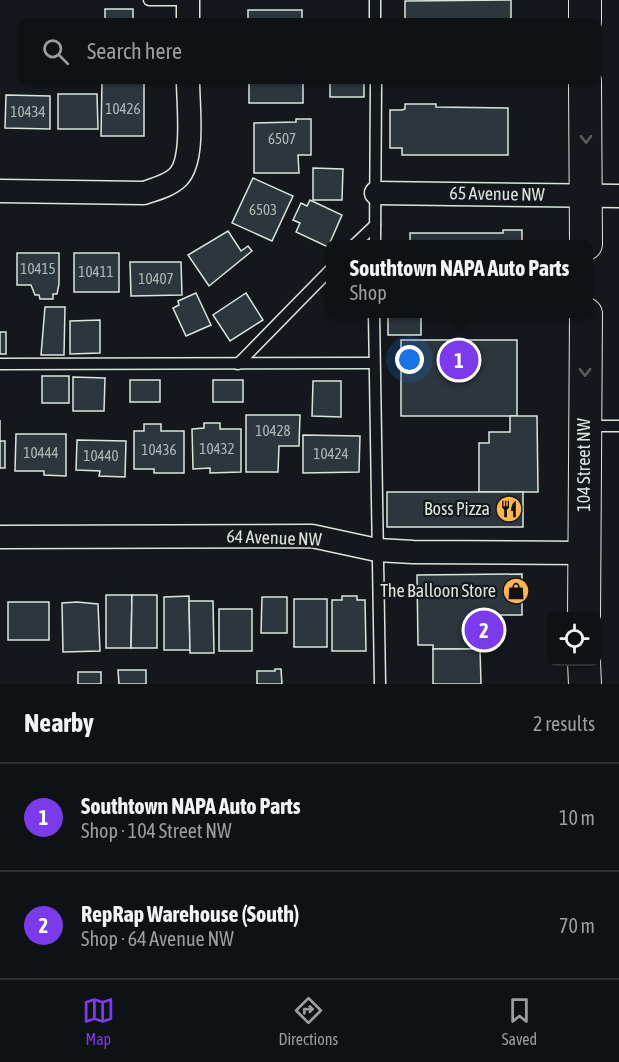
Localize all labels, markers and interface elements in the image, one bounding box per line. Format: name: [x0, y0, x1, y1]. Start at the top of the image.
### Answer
search box: [18, 18, 601, 84]
icon: search: [39, 35, 72, 68]
text: Search here: [87, 38, 182, 64]
house number: 10426: [105, 100, 141, 117]
house number: 10434: [10, 103, 46, 120]
house number: 6507: [268, 130, 296, 147]
one-way arrow: [580, 135, 592, 144]
street label: 65 Avenue NW: [449, 182, 545, 205]
house number: 6503: [249, 201, 277, 218]
popup: [326, 240, 593, 318]
text: Southtown NAPA Auto Parts: [350, 255, 569, 281]
house number: 10415: [20, 260, 56, 277]
house number: 10411: [78, 263, 114, 280]
house number: 10407: [138, 270, 174, 287]
text: Shop: [350, 281, 387, 304]
pin: 1: [440, 338, 478, 382]
your location: [395, 345, 424, 374]
one-way arrow: [579, 367, 591, 376]
street label: 104 Street NW: [573, 418, 594, 512]
house number: 10428: [255, 422, 291, 439]
house number: 10432: [199, 440, 235, 457]
house number: 10436: [141, 441, 177, 458]
house number: 10444: [23, 444, 59, 461]
house number: 10424: [313, 445, 349, 462]
house number: 10440: [83, 447, 119, 464]
restaurant icon: Boss Pizza: [494, 494, 524, 524]
place label: Boss Pizza: [424, 498, 490, 519]
street label: 64 Avenue NW: [226, 525, 322, 550]
shop icon: The Balloon Store: [501, 576, 531, 606]
place label: The Balloon Store: [380, 580, 496, 601]
pin: 2: [464, 608, 504, 652]
map controls: [547, 612, 601, 666]
button: locate: [547, 612, 601, 666]
text: Nearby: [24, 708, 94, 738]
text: 2 results: [533, 712, 595, 735]
text: Southtown NAPA Auto Parts: [81, 793, 301, 819]
text: 1: [39, 806, 48, 829]
text: 10 m: [559, 806, 595, 829]
text: Shop · 104 Street NW: [81, 819, 232, 842]
text: RepRap Warehouse (South): [81, 901, 299, 927]
text: 2: [39, 914, 48, 937]
text: 70 m: [559, 914, 595, 937]
text: Shop · 64 Avenue NW: [81, 927, 234, 950]
tab: Map: [82, 994, 115, 1048]
tab: Directions: [278, 994, 338, 1048]
tab: Saved: [502, 994, 537, 1048]

